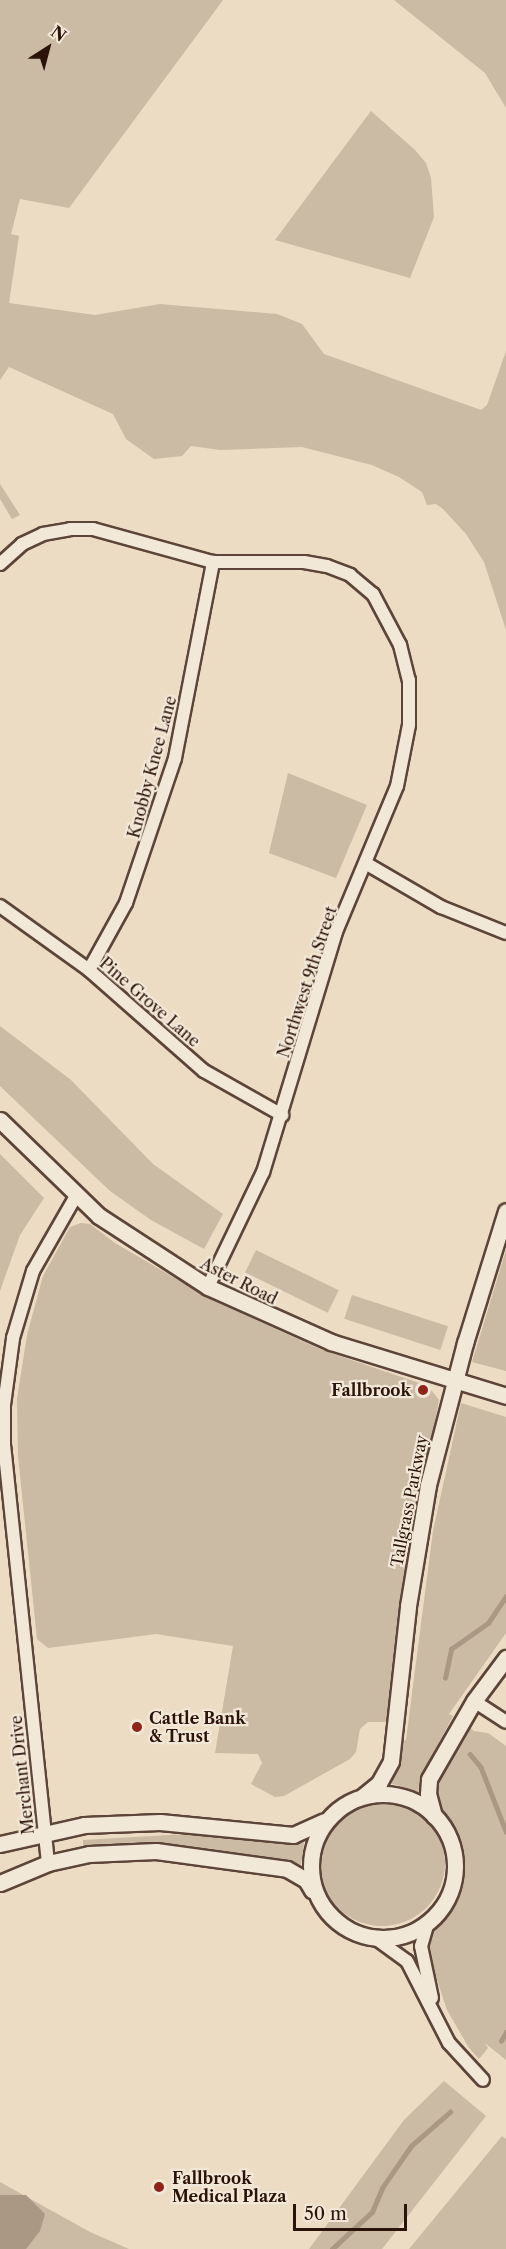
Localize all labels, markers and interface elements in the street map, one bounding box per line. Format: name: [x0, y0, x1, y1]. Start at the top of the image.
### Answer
north arrow: [18, 18, 78, 78]
text: N: [47, 21, 70, 46]
street label: Knobby Knee Lane: [124, 694, 180, 840]
street label: Northwest 9th Street: [273, 904, 341, 1060]
street label: Pine Grove Lane: [96, 953, 204, 1051]
street label: Aster Road: [197, 1253, 281, 1309]
place label: Fallbrook: [331, 1380, 411, 1400]
marker: Fallbrook: [416, 1383, 430, 1397]
street label: Tallgrass Parkway: [387, 1433, 431, 1569]
place label: Cattle Bank & Trust: [149, 1708, 246, 1746]
street label: Merchant Drive: [6, 1715, 38, 1835]
marker: Cattle Bank & Trust: [130, 1720, 144, 1734]
place label: Fallbrook Medical Plaza: [172, 2168, 286, 2206]
marker: Fallbrook Medical Plaza: [150, 2178, 168, 2196]
scale bar: [296, 2192, 410, 2230]
text: 50 m: [304, 2203, 347, 2225]

